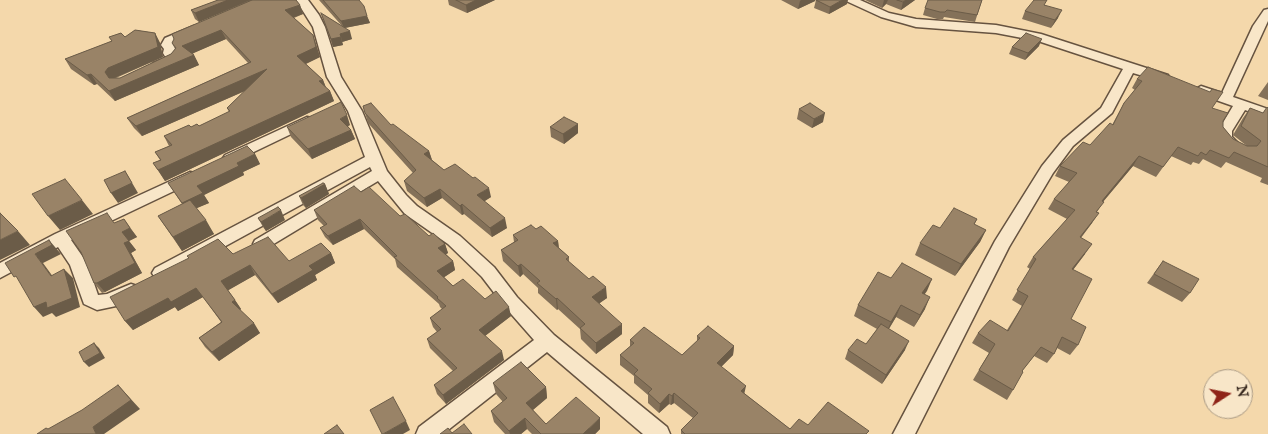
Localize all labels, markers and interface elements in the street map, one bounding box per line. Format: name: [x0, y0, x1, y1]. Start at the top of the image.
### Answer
north arrow: [1203, 369, 1253, 419]
text: N: [1232, 384, 1252, 399]

